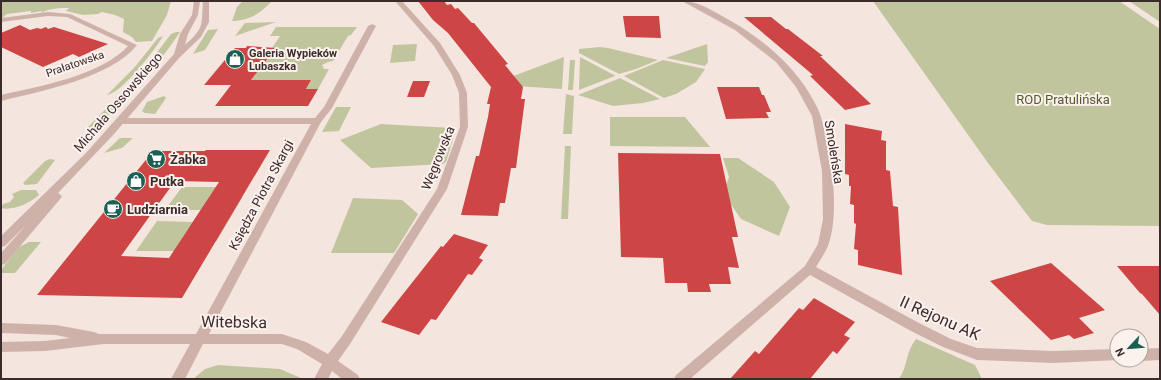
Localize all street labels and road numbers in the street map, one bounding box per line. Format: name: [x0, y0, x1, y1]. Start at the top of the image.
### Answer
street label: Prałatowska: [44, 48, 106, 80]
street label: Michała Ossowskiego: [71, 49, 165, 155]
street label: Smoleńska: [822, 119, 846, 185]
street label: Węgrowska: [418, 124, 458, 192]
street label: Księdza Piotra Skargi: [226, 137, 296, 253]
street label: II Rejonu AK: [897, 292, 984, 345]
street label: Witebska: [201, 312, 267, 332]

